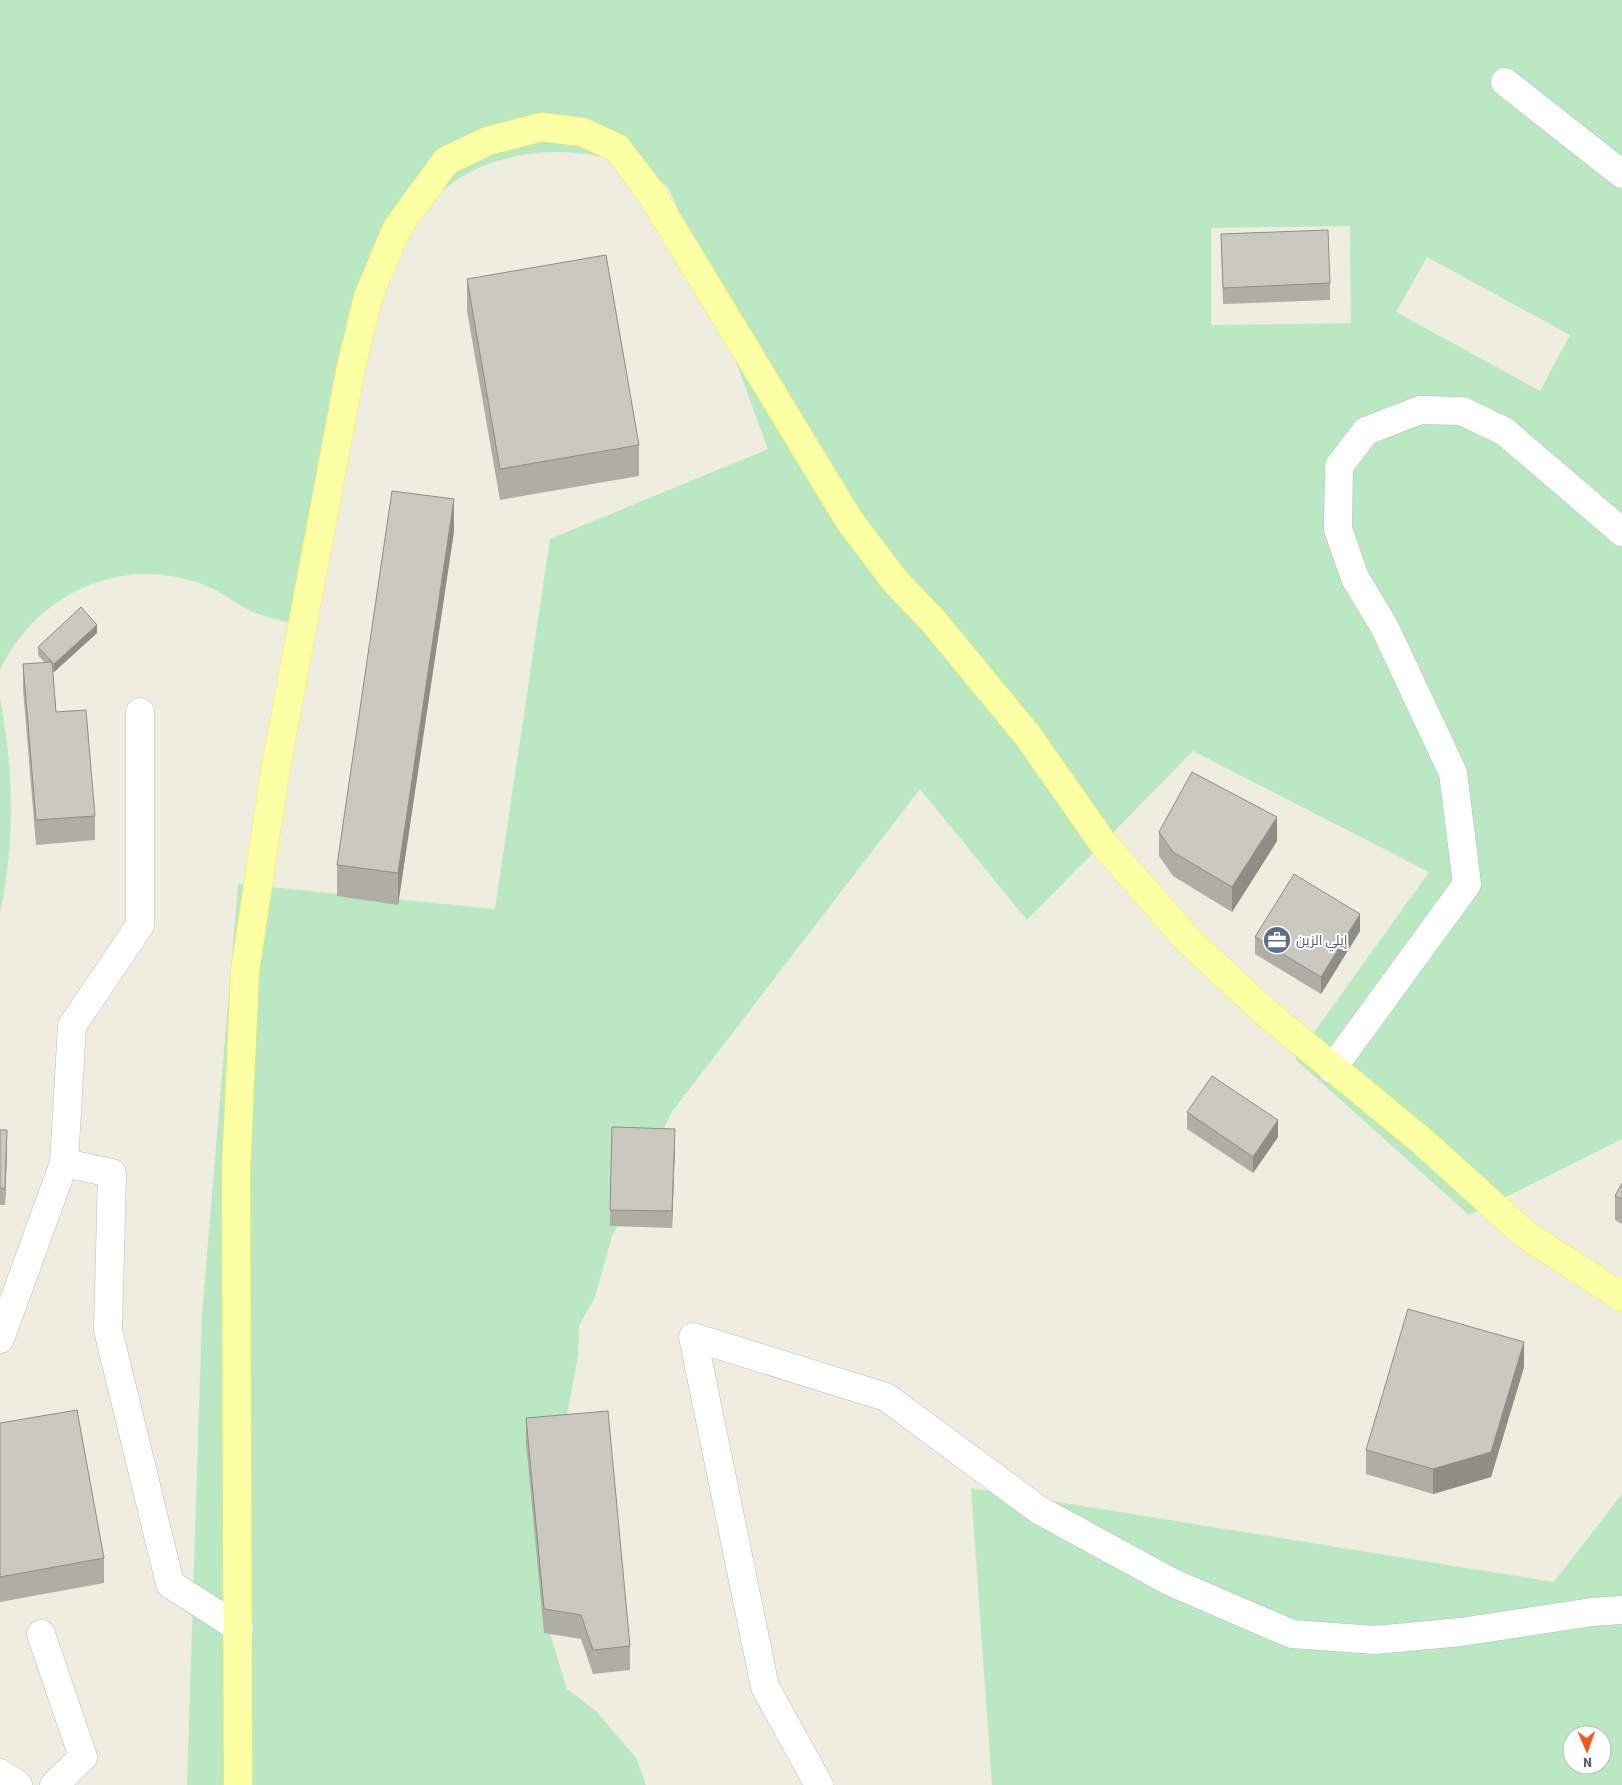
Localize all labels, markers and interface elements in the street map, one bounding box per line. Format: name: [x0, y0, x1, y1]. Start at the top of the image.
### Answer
office icon: إيلي الزين: [1262, 925, 1292, 955]
place label: إيلي الزين: [1296, 931, 1348, 952]
north arrow: [1562, 1725, 1612, 1775]
text: N: [1582, 1752, 1592, 1772]

